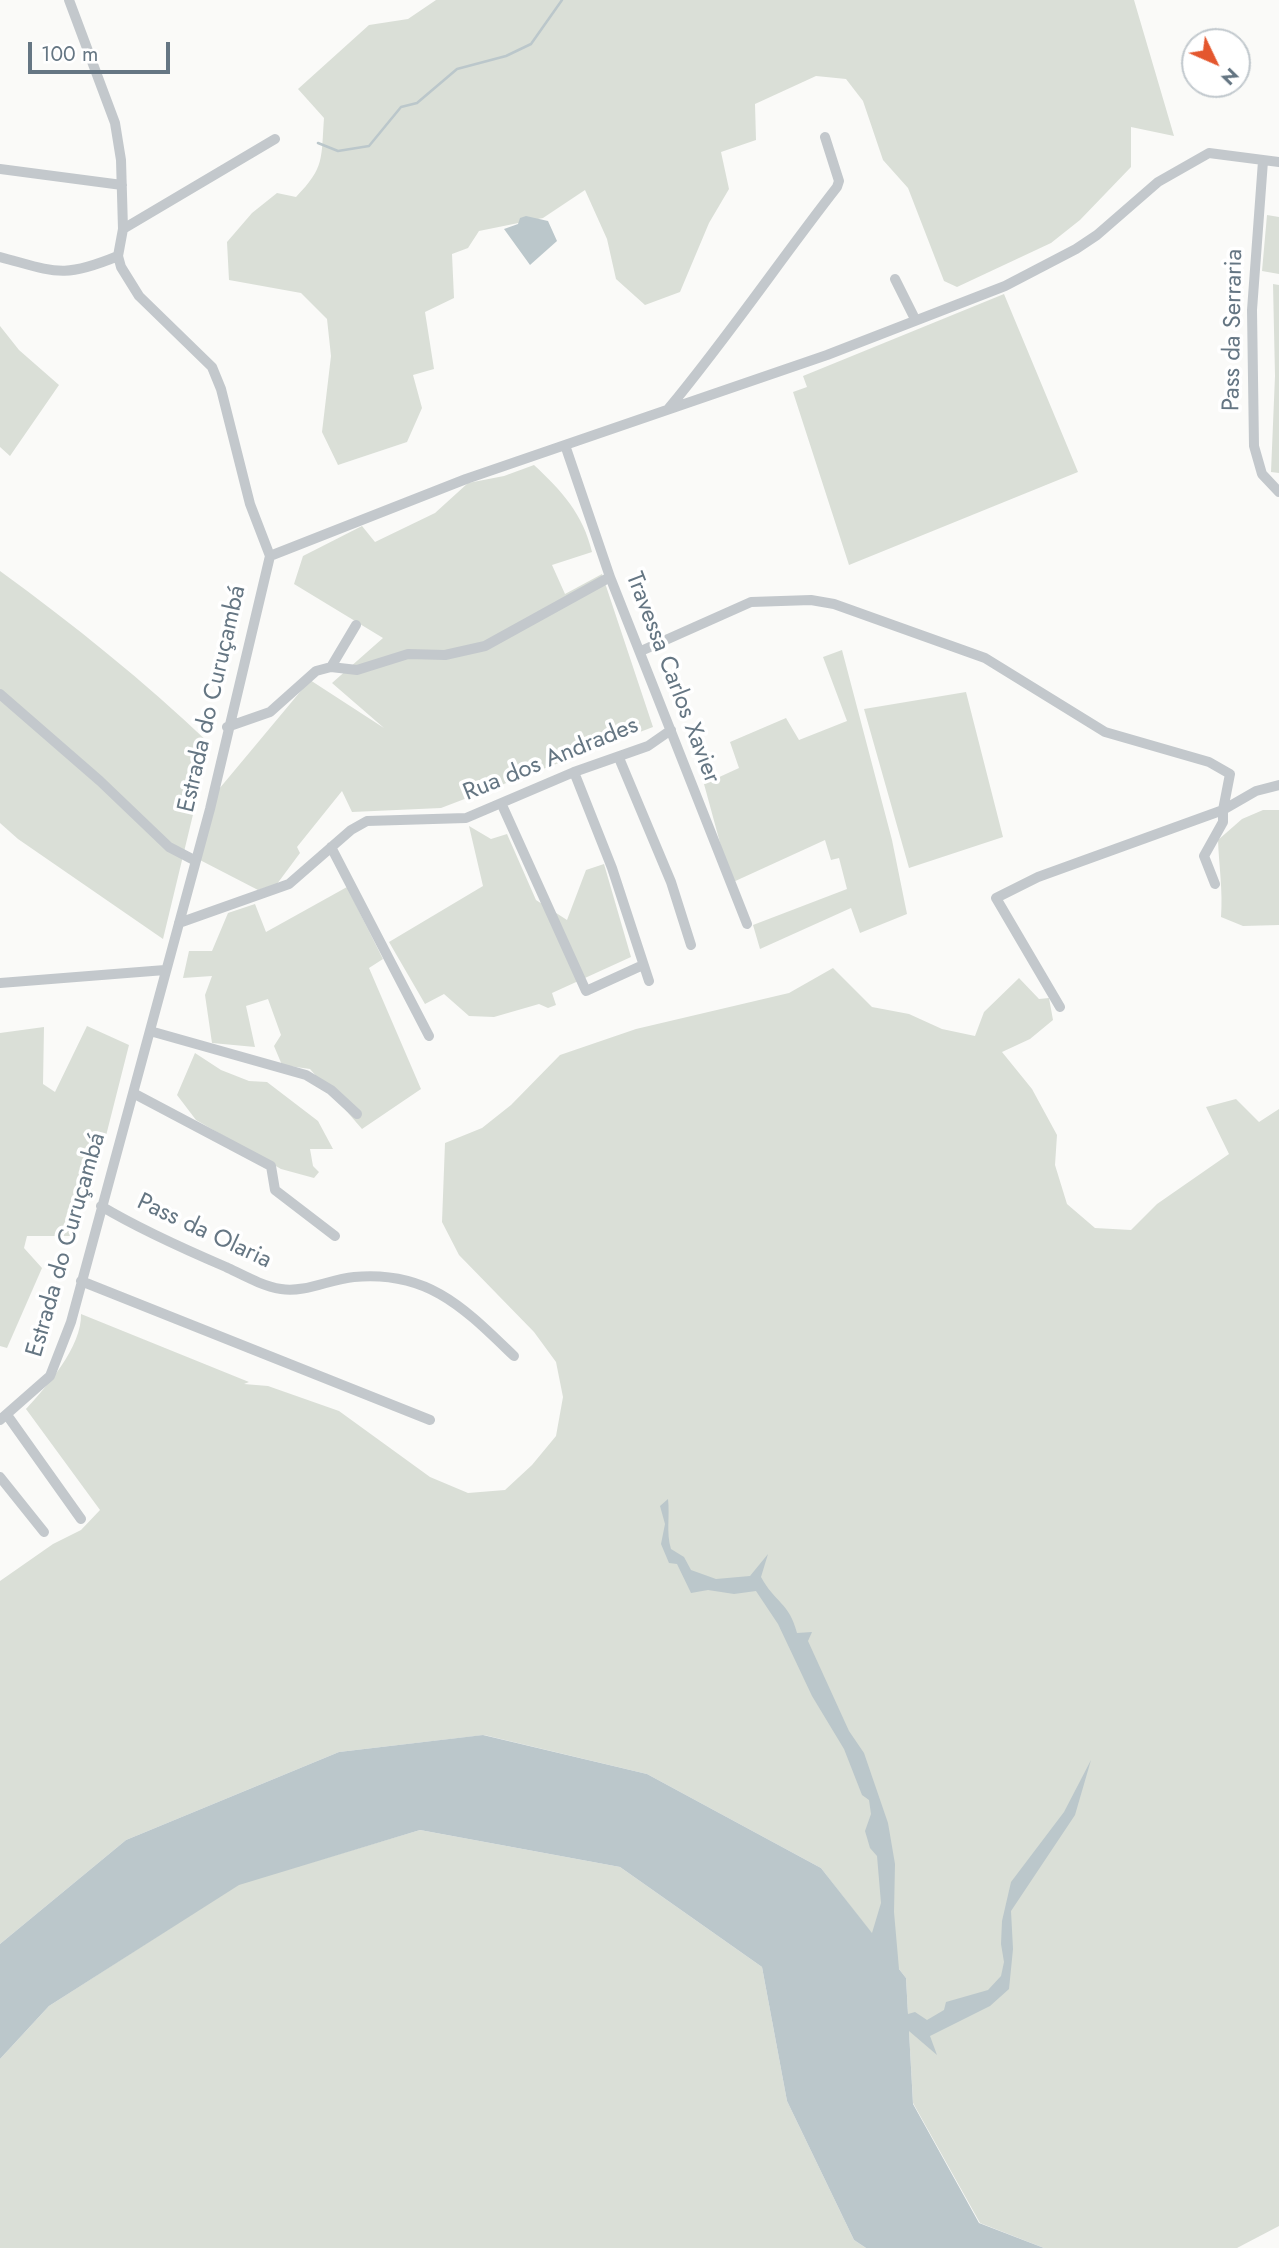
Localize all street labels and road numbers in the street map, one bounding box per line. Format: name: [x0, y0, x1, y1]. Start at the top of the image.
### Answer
street label: Pass da Serraria: [1218, 249, 1250, 411]
street label: Travessa Carlos Xavier: [619, 569, 725, 787]
street label: Estrada do Curuçambá: [173, 583, 253, 815]
street label: Rua dos Andrades: [459, 712, 643, 808]
street label: Estrada do Curuçambá: [21, 1130, 113, 1360]
street label: Pass da Olaria: [132, 1188, 276, 1276]

